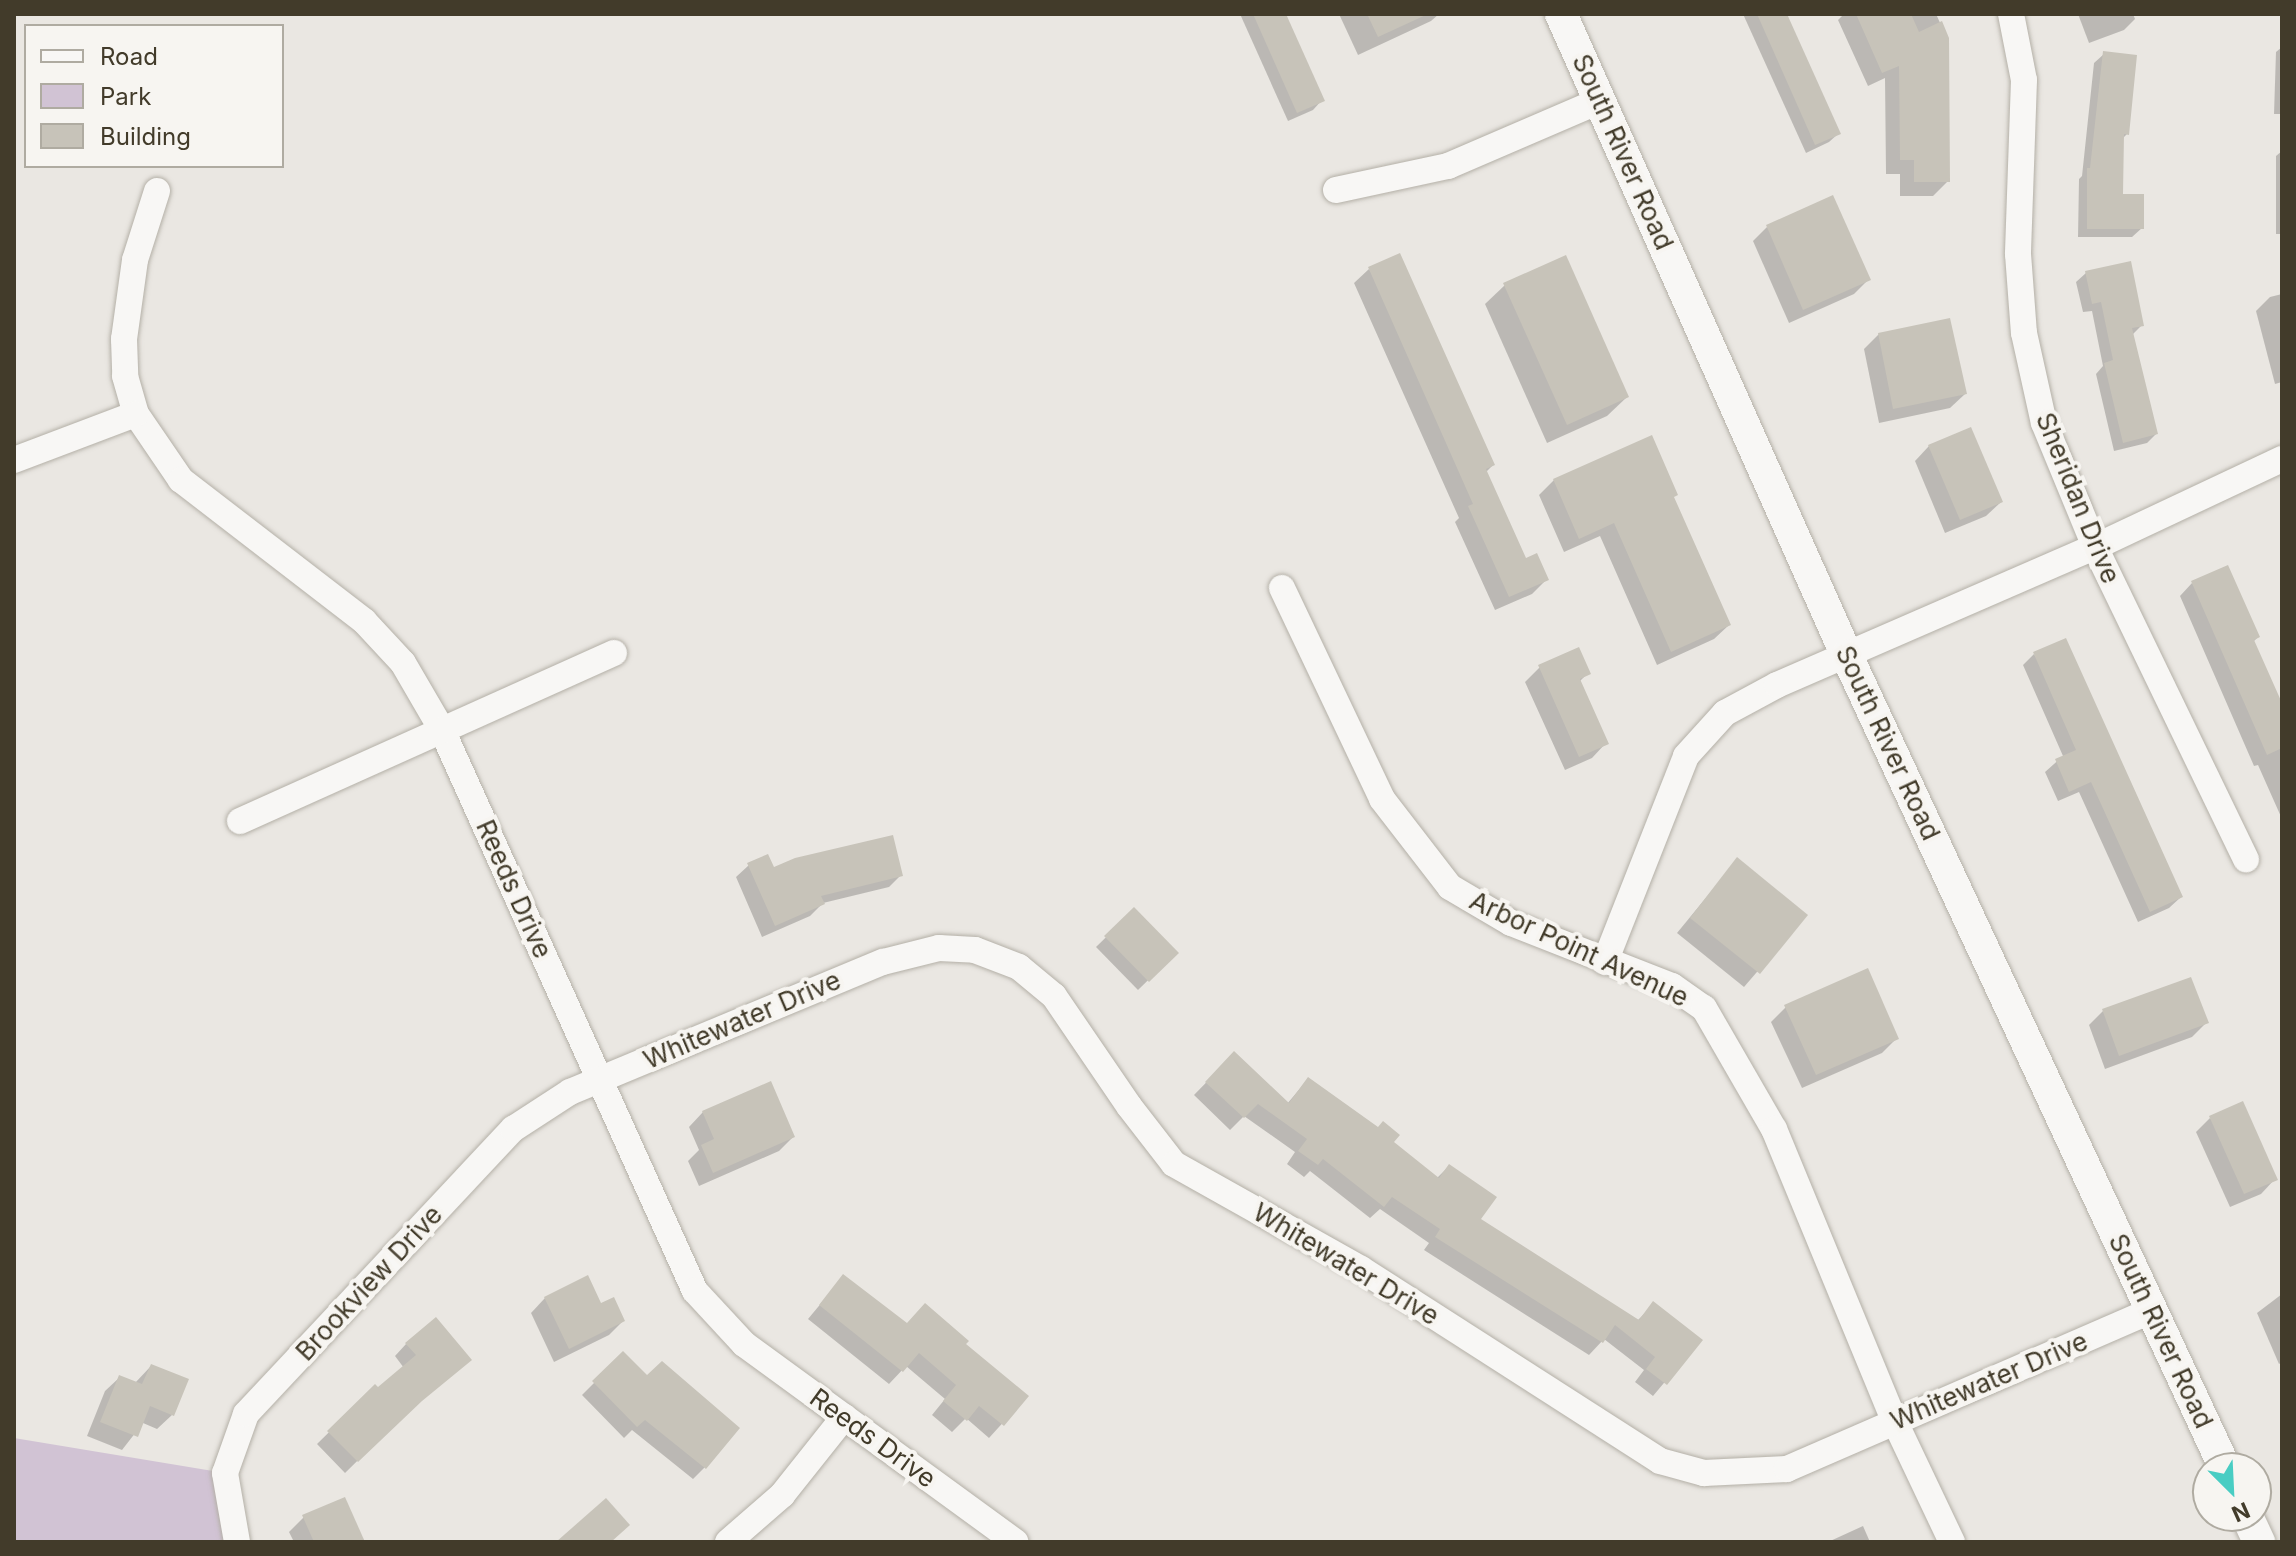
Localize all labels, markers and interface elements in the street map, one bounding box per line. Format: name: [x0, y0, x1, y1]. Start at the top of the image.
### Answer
legend: [24, 24, 284, 168]
text: Road: [100, 42, 158, 71]
street label: South River Road: [1566, 49, 1680, 255]
text: Park: [100, 82, 151, 111]
text: Building: [100, 122, 191, 151]
street label: Sheridan Drive: [2030, 408, 2126, 588]
street label: South River Road: [1829, 641, 1947, 845]
street label: Reeds Drive: [470, 815, 558, 963]
street label: Arbor Point Avenue: [1465, 885, 1693, 1013]
street label: Whitewater Drive: [639, 964, 845, 1076]
street label: Whitewater Drive: [1247, 1196, 1445, 1332]
street label: Brookview Drive: [289, 1199, 449, 1367]
street label: South River Road: [2102, 1229, 2220, 1433]
street label: Whitewater Drive: [1886, 1325, 2092, 1437]
street label: Reeds Drive: [804, 1382, 942, 1494]
north arrow: [2192, 1452, 2272, 1532]
text: N: [2228, 1497, 2254, 1527]

